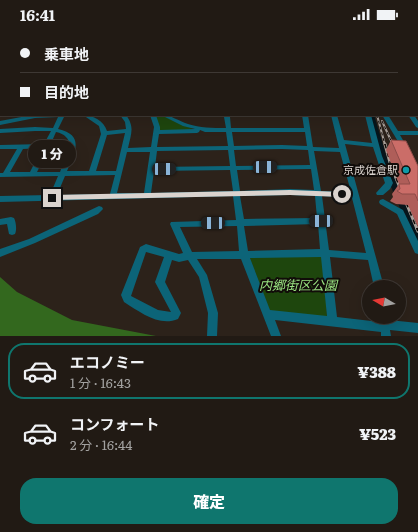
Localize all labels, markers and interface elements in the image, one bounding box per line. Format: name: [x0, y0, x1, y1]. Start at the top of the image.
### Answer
text: 16:41: [20, 3, 55, 26]
text: 乗車地: [44, 42, 89, 65]
text: 目的地: [44, 80, 89, 103]
callout: 1 分: [28, 140, 76, 168]
text: 1 分: [41, 144, 63, 163]
car: [253, 161, 277, 173]
place label: 京成佐倉駅: [343, 161, 398, 177]
car: [152, 163, 176, 175]
marker: 京成佐倉駅: [401, 165, 411, 175]
route start: [333, 185, 351, 203]
route end: [43, 189, 61, 207]
car: [309, 215, 333, 227]
car: [201, 217, 225, 229]
park label: 内郷街区公園: [259, 275, 339, 294]
north arrow: [362, 280, 406, 324]
map controls: [362, 280, 406, 324]
text: エコノミー: [70, 350, 145, 373]
icon: car: [22, 353, 58, 389]
text: ¥388: [358, 360, 396, 383]
text: 1 分 · 16:43: [70, 373, 131, 392]
text: コンフォート: [70, 412, 160, 435]
icon: car: [22, 415, 58, 451]
text: ¥523: [359, 422, 396, 445]
text: 2 分 · 16:44: [70, 435, 132, 454]
button: 確定: [20, 478, 398, 524]

